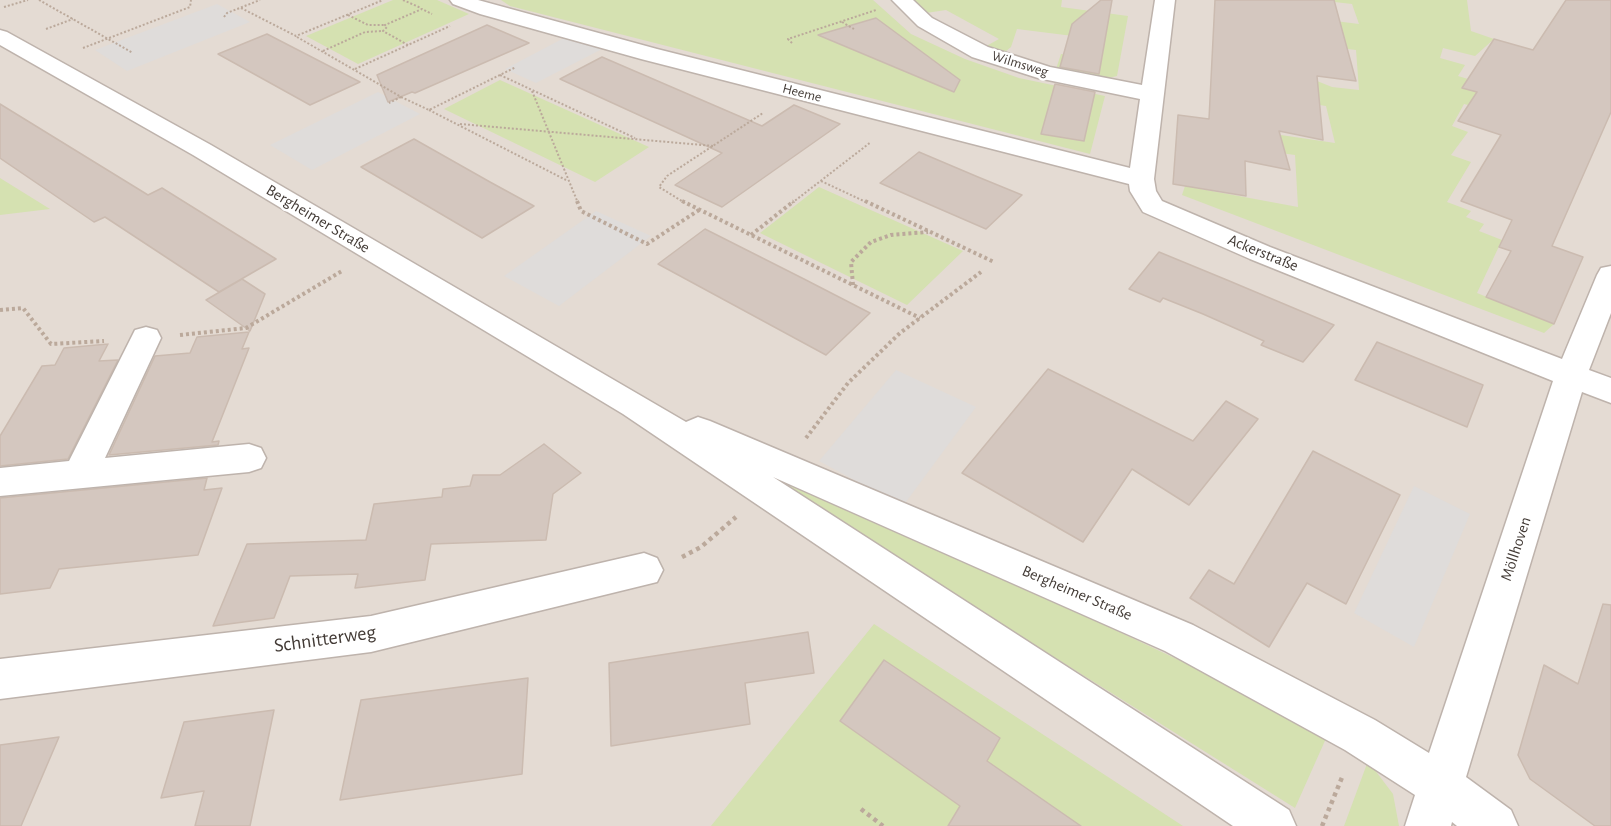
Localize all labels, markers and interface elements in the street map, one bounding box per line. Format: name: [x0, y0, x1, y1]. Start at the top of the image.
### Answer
street label: Wilmsweg: [990, 47, 1050, 81]
street label: Heeme: [781, 80, 823, 106]
street label: Bergheimer Straße: [263, 180, 373, 258]
street label: Ackerstraße: [1225, 230, 1301, 276]
street label: Möllhoven: [1497, 515, 1535, 583]
street label: Bergheimer Straße: [1019, 561, 1135, 625]
street label: Schnitterweg: [273, 620, 377, 658]

